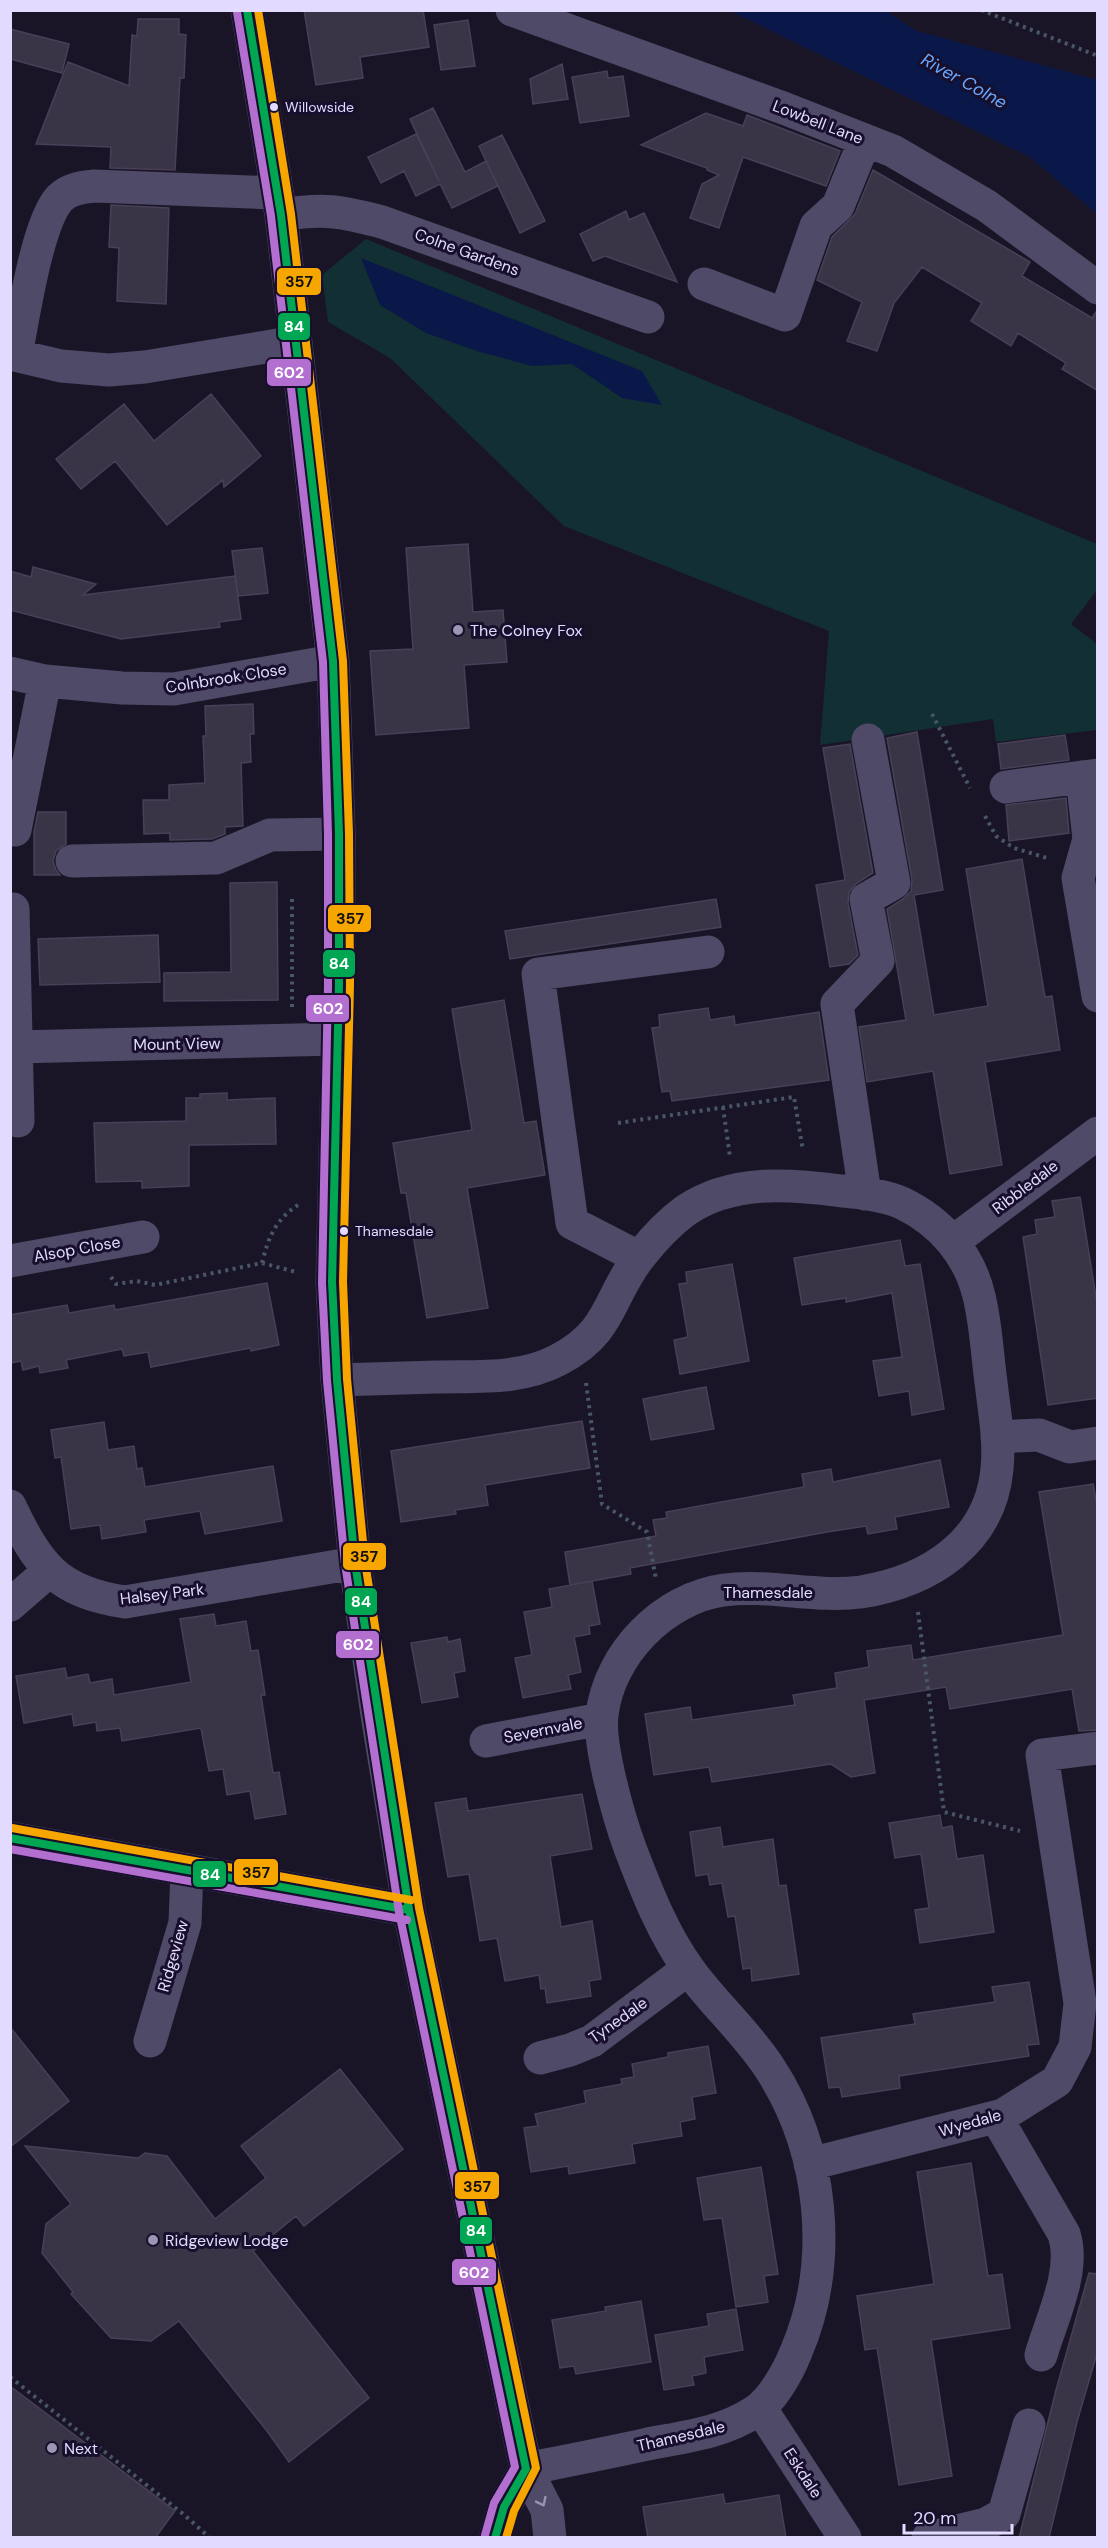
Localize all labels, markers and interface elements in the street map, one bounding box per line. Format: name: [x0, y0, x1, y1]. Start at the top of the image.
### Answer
water label: River Colne: [917, 48, 1011, 114]
street label: Lowbell Lane: [770, 95, 866, 149]
place label: Willowside: [285, 98, 354, 116]
marker: Willowside: [268, 101, 280, 113]
street label: Colne Gardens: [412, 223, 522, 281]
line badge: 357: [276, 267, 322, 296]
text: 357: [285, 271, 313, 292]
line badge: 84: [277, 312, 311, 341]
text: 84: [284, 316, 304, 337]
line badge: 602: [266, 358, 312, 387]
text: 602: [274, 362, 304, 383]
place label: The Colney Fox: [470, 620, 583, 641]
marker: The Colney Fox: [451, 623, 465, 637]
street label: Colnbrook Close: [164, 658, 288, 698]
line badge: 357: [327, 904, 372, 933]
text: 357: [336, 908, 364, 929]
line badge: 84: [322, 949, 356, 978]
text: 84: [329, 953, 349, 974]
line badge: 602: [305, 994, 350, 1023]
text: 602: [313, 998, 343, 1019]
street label: Mount View: [133, 1033, 221, 1055]
street label: Ribbledale: [988, 1155, 1062, 1219]
place label: Thamesdale: [355, 1222, 433, 1240]
marker: Thamesdale: [338, 1225, 350, 1237]
street label: Alsop Close: [32, 1231, 122, 1267]
line badge: 357: [342, 1542, 387, 1571]
text: 357: [350, 1546, 378, 1567]
street label: Halsey Park: [119, 1578, 205, 1610]
street label: Thamesdale: [723, 1582, 813, 1603]
line badge: 84: [344, 1587, 378, 1616]
text: 84: [351, 1591, 371, 1612]
line badge: 602: [335, 1630, 380, 1659]
text: 602: [343, 1634, 373, 1655]
street label: Severnvale: [502, 1712, 584, 1748]
line badge: 357: [233, 1858, 279, 1886]
line badge: 84: [192, 1860, 227, 1888]
text: 357: [242, 1862, 270, 1883]
text: 84: [200, 1864, 220, 1885]
street label: Ridgeview: [153, 1918, 193, 1994]
street label: Tynedale: [585, 1992, 651, 2048]
street label: Wyedale: [936, 2104, 1004, 2142]
line badge: 357: [454, 2171, 500, 2200]
text: 357: [463, 2176, 491, 2197]
line badge: 84: [459, 2216, 493, 2245]
text: 84: [466, 2220, 486, 2241]
place label: Ridgeview Lodge: [165, 2230, 289, 2251]
marker: Ridgeview Lodge: [146, 2233, 160, 2247]
line badge: 602: [451, 2258, 497, 2286]
text: 602: [459, 2262, 489, 2283]
street label: Thamesdale: [635, 2416, 727, 2456]
place label: Next: [64, 2438, 98, 2459]
marker: Next: [45, 2441, 59, 2455]
street label: Eskdale: [779, 2444, 827, 2502]
one-way arrow: [535, 2496, 547, 2507]
scale bar: [904, 2497, 1012, 2535]
text: 20 m: [913, 2506, 956, 2530]

